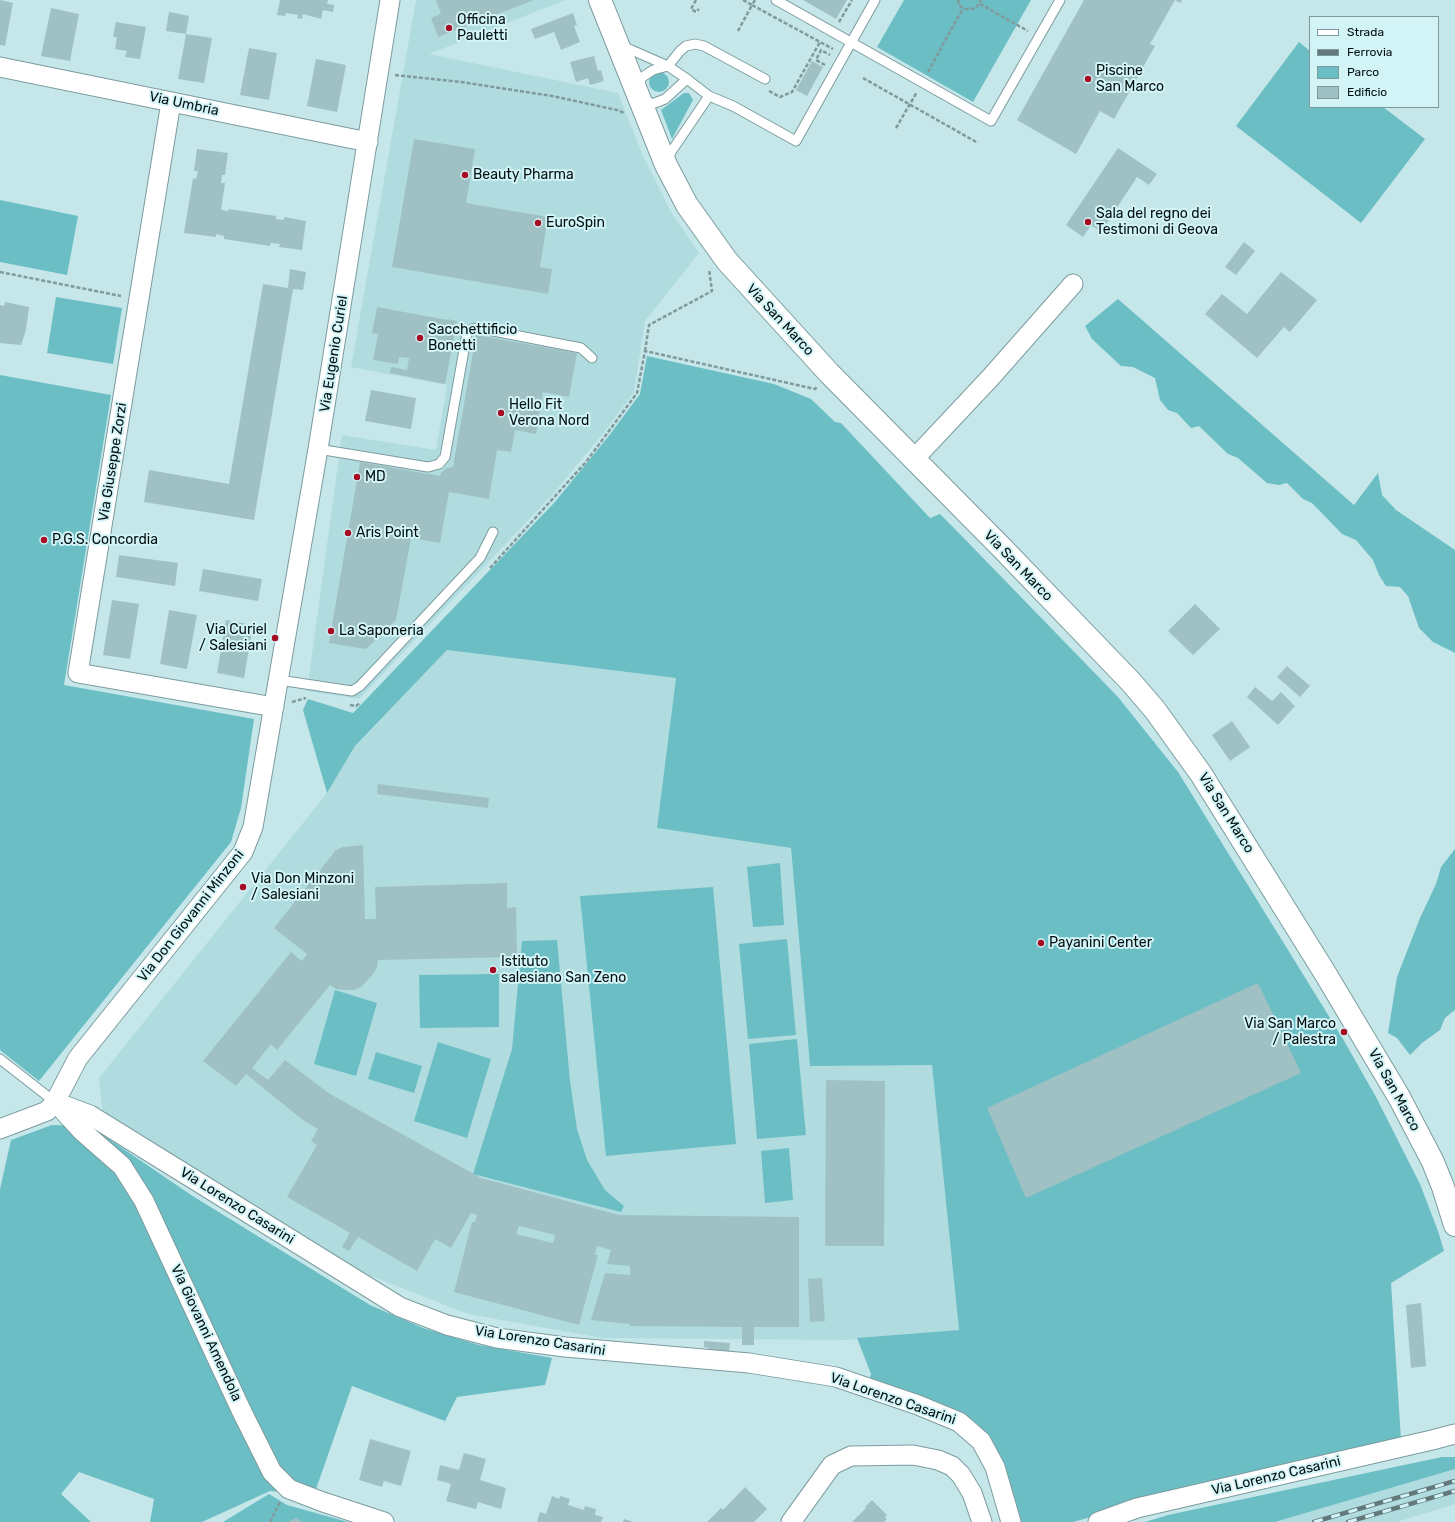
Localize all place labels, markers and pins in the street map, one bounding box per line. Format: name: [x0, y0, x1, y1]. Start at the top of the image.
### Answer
place label: Officina Pauletti: [457, 12, 508, 44]
marker: Officina Pauletti: [444, 23, 454, 33]
place label: Piscine San Marco: [1096, 63, 1164, 96]
marker: Piscine San Marco: [1083, 74, 1093, 84]
place label: Beauty Pharma: [473, 167, 574, 183]
marker: Beauty Pharma: [460, 170, 470, 180]
place label: Sala del regno dei Testimoni di Geova: [1096, 206, 1218, 238]
place label: EuroSpin: [546, 215, 605, 231]
marker: Sala del regno dei Testimoni di Geova: [1083, 217, 1093, 227]
marker: EuroSpin: [533, 218, 543, 228]
place label: Sacchettificio Bonetti: [428, 322, 517, 354]
marker: Sacchettificio Bonetti: [415, 333, 425, 343]
place label: Hello Fit Verona Nord: [509, 397, 589, 430]
marker: Hello Fit Verona Nord: [496, 408, 506, 418]
place label: MD: [365, 469, 386, 485]
marker: MD: [352, 472, 362, 482]
place label: Aris Point: [356, 525, 419, 541]
marker: Aris Point: [343, 528, 353, 538]
place label: P.G.S. Concordia: [52, 532, 158, 548]
marker: P.G.S. Concordia: [39, 535, 49, 545]
place label: Via Curiel / Salesiani: [199, 622, 267, 654]
place label: La Saponeria: [339, 623, 424, 639]
marker: La Saponeria: [326, 626, 336, 636]
marker: Via Curiel / Salesiani: [270, 633, 280, 643]
place label: Via Don Minzoni / Salesiani: [251, 871, 354, 904]
marker: Via Don Minzoni / Salesiani: [238, 882, 248, 892]
place label: Payanini Center: [1049, 935, 1152, 951]
marker: Payanini Center: [1036, 938, 1046, 948]
place label: Istituto salesiano San Zeno: [501, 954, 626, 986]
marker: Istituto salesiano San Zeno: [488, 965, 498, 975]
place label: Via San Marco / Palestra: [1244, 1016, 1336, 1048]
marker: Via San Marco / Palestra: [1339, 1027, 1349, 1037]

